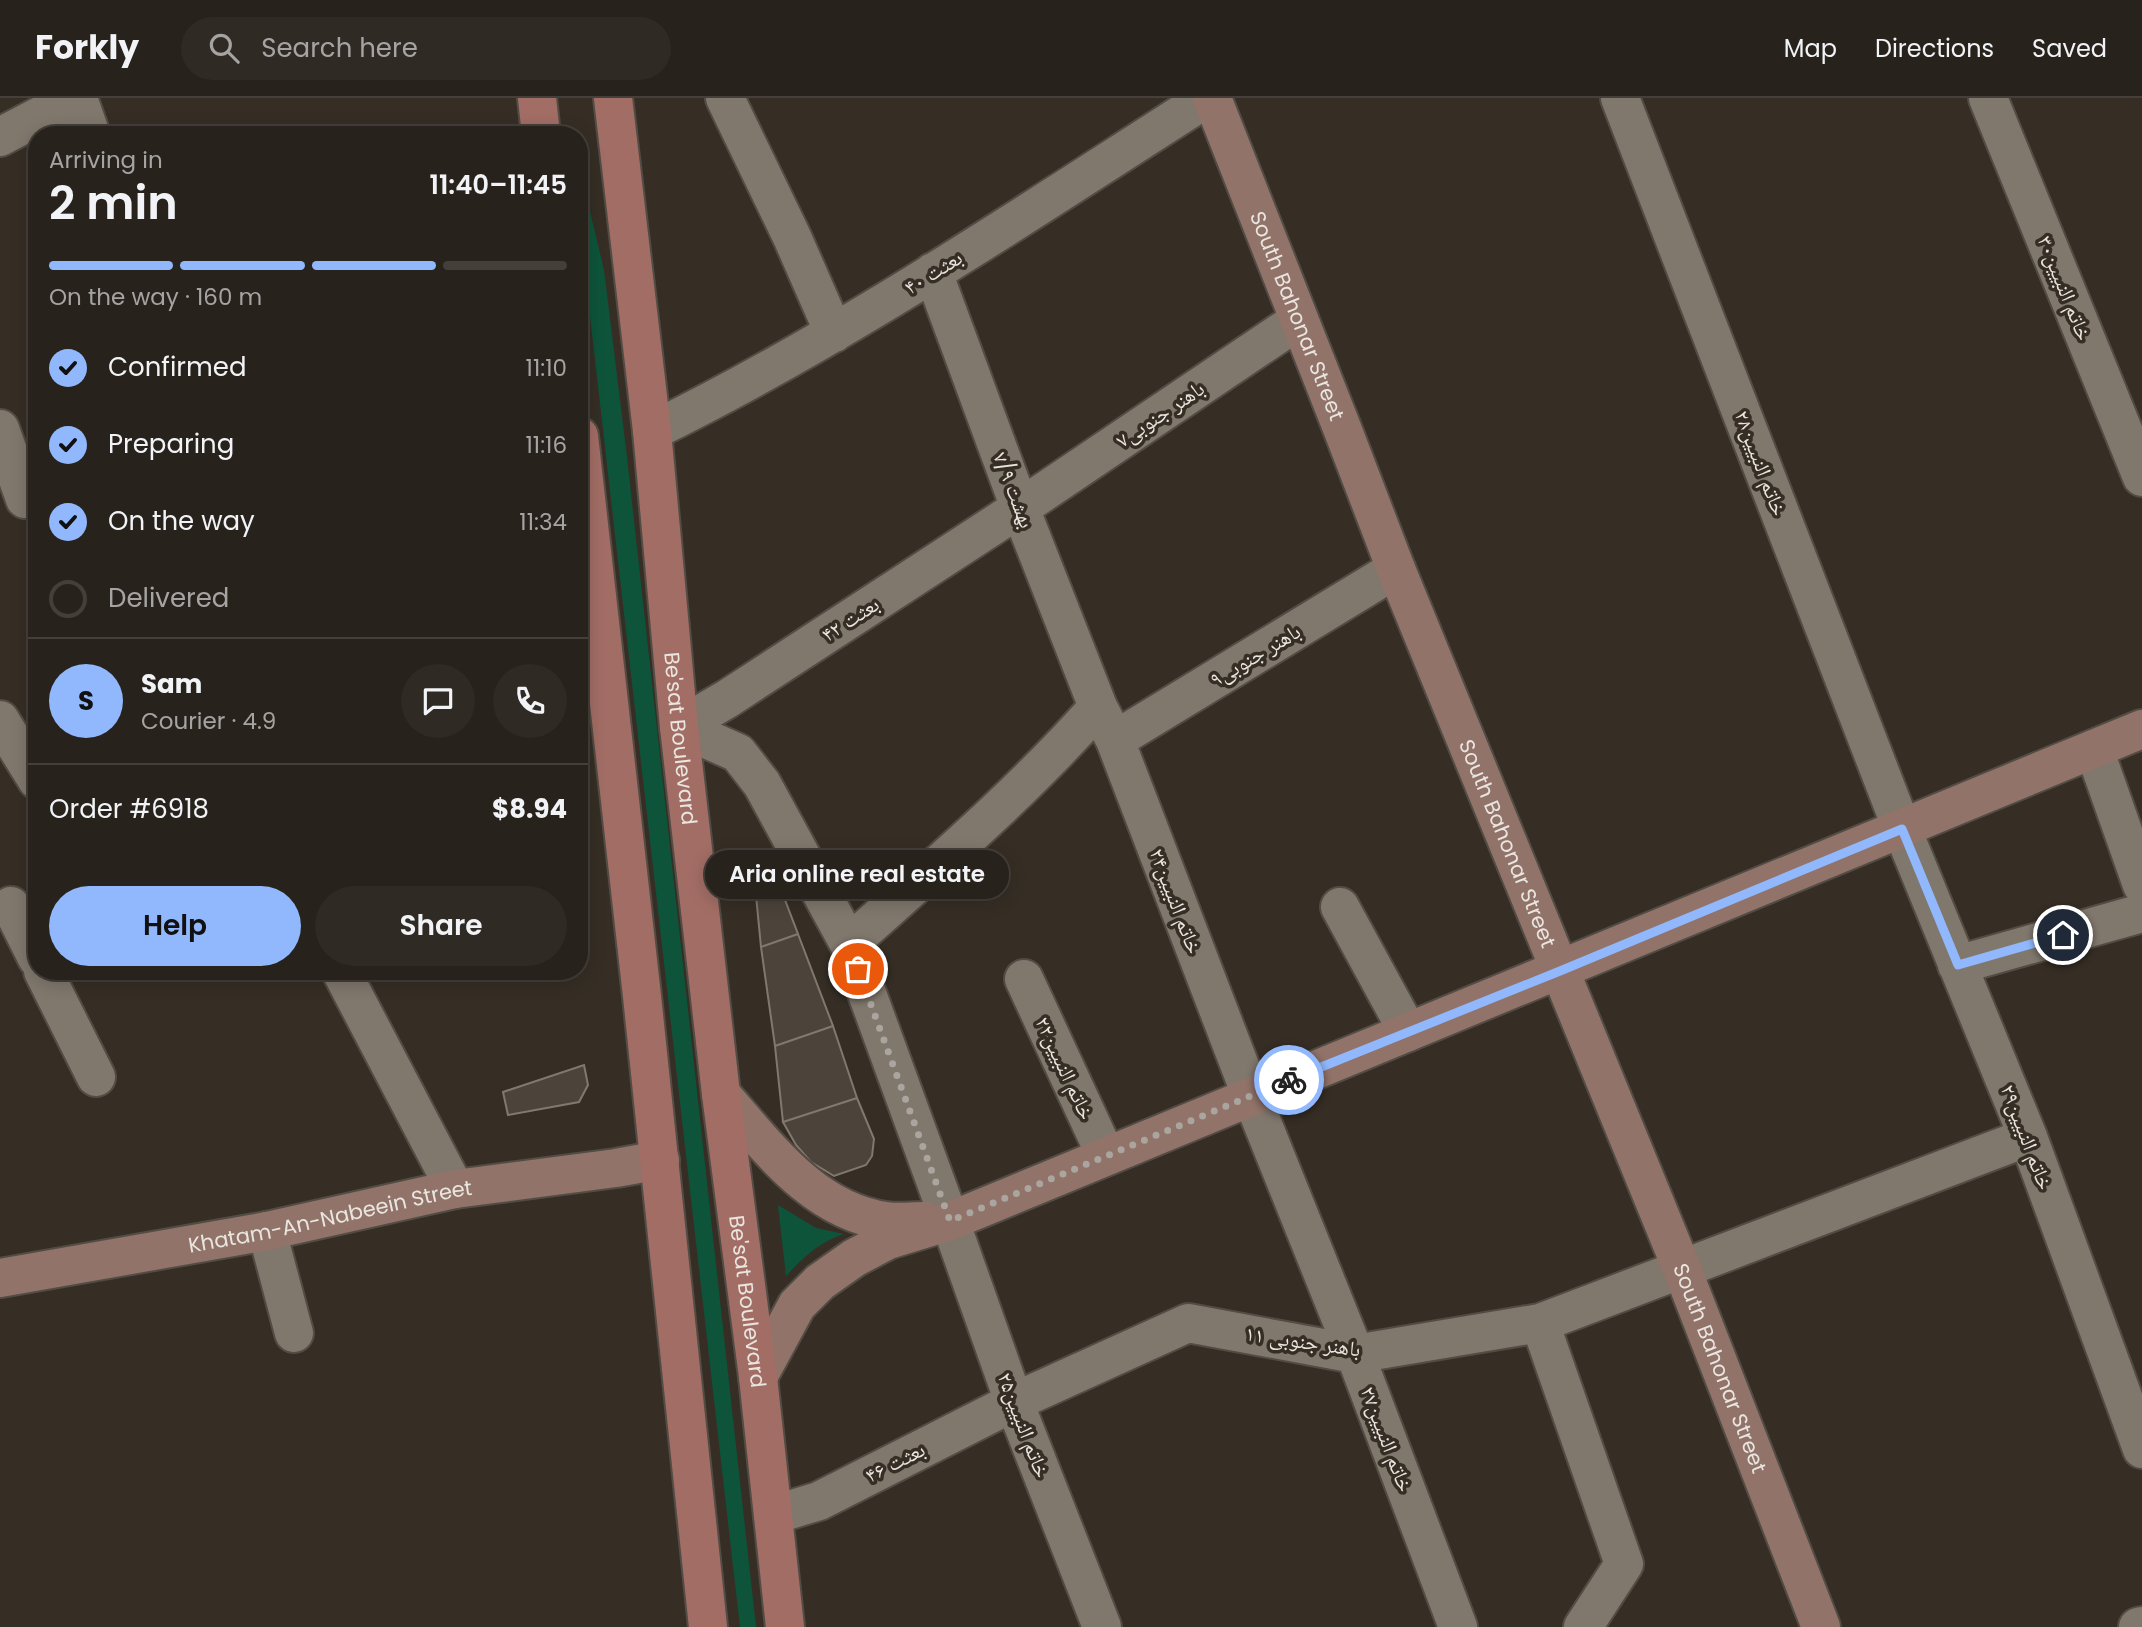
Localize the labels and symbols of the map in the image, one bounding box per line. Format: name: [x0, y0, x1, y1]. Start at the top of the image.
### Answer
street label: South Bahonar Street: [1243, 207, 1352, 425]
street label: خاتم النبیین۳۰: [2031, 231, 2099, 345]
street label: بعثت ۴۰: [898, 243, 968, 301]
street label: باهنر جنوبی۷: [1110, 374, 1210, 454]
street label: خاتم النبیین۲۸: [1728, 406, 1794, 520]
street label: بهشت ۷/۹: [986, 448, 1042, 532]
street label: بعثت ۴۲: [815, 590, 885, 648]
street label: باهنر جنوبی۹: [1204, 617, 1306, 693]
street label: Be'sat Boulevard: [658, 651, 705, 826]
street label: South Bahonar Street: [1453, 735, 1564, 952]
street label: خاتم النبیین۲۴: [1143, 844, 1209, 958]
callout: Aria online real estate: [706, 850, 1010, 899]
pin: [2033, 905, 2093, 965]
pin: [828, 939, 888, 999]
street label: خاتم النبیین۲۲: [1028, 1012, 1102, 1124]
courier: [1254, 1045, 1324, 1115]
street label: خاتم النبیین۲۹: [1994, 1080, 2060, 1194]
street label: Khatam-An-Nabeein Street: [186, 1172, 474, 1259]
street label: Be'sat Boulevard: [722, 1213, 774, 1389]
street label: South Bahonar Street: [1667, 1259, 1774, 1477]
street label: باهنر جنوبی ۱۱: [1244, 1319, 1362, 1363]
street label: خاتم النبیین۲۵: [991, 1368, 1057, 1482]
street label: خاتم النبیین۲۷: [1354, 1382, 1420, 1496]
street label: بعثت ۴۶: [860, 1435, 930, 1489]

